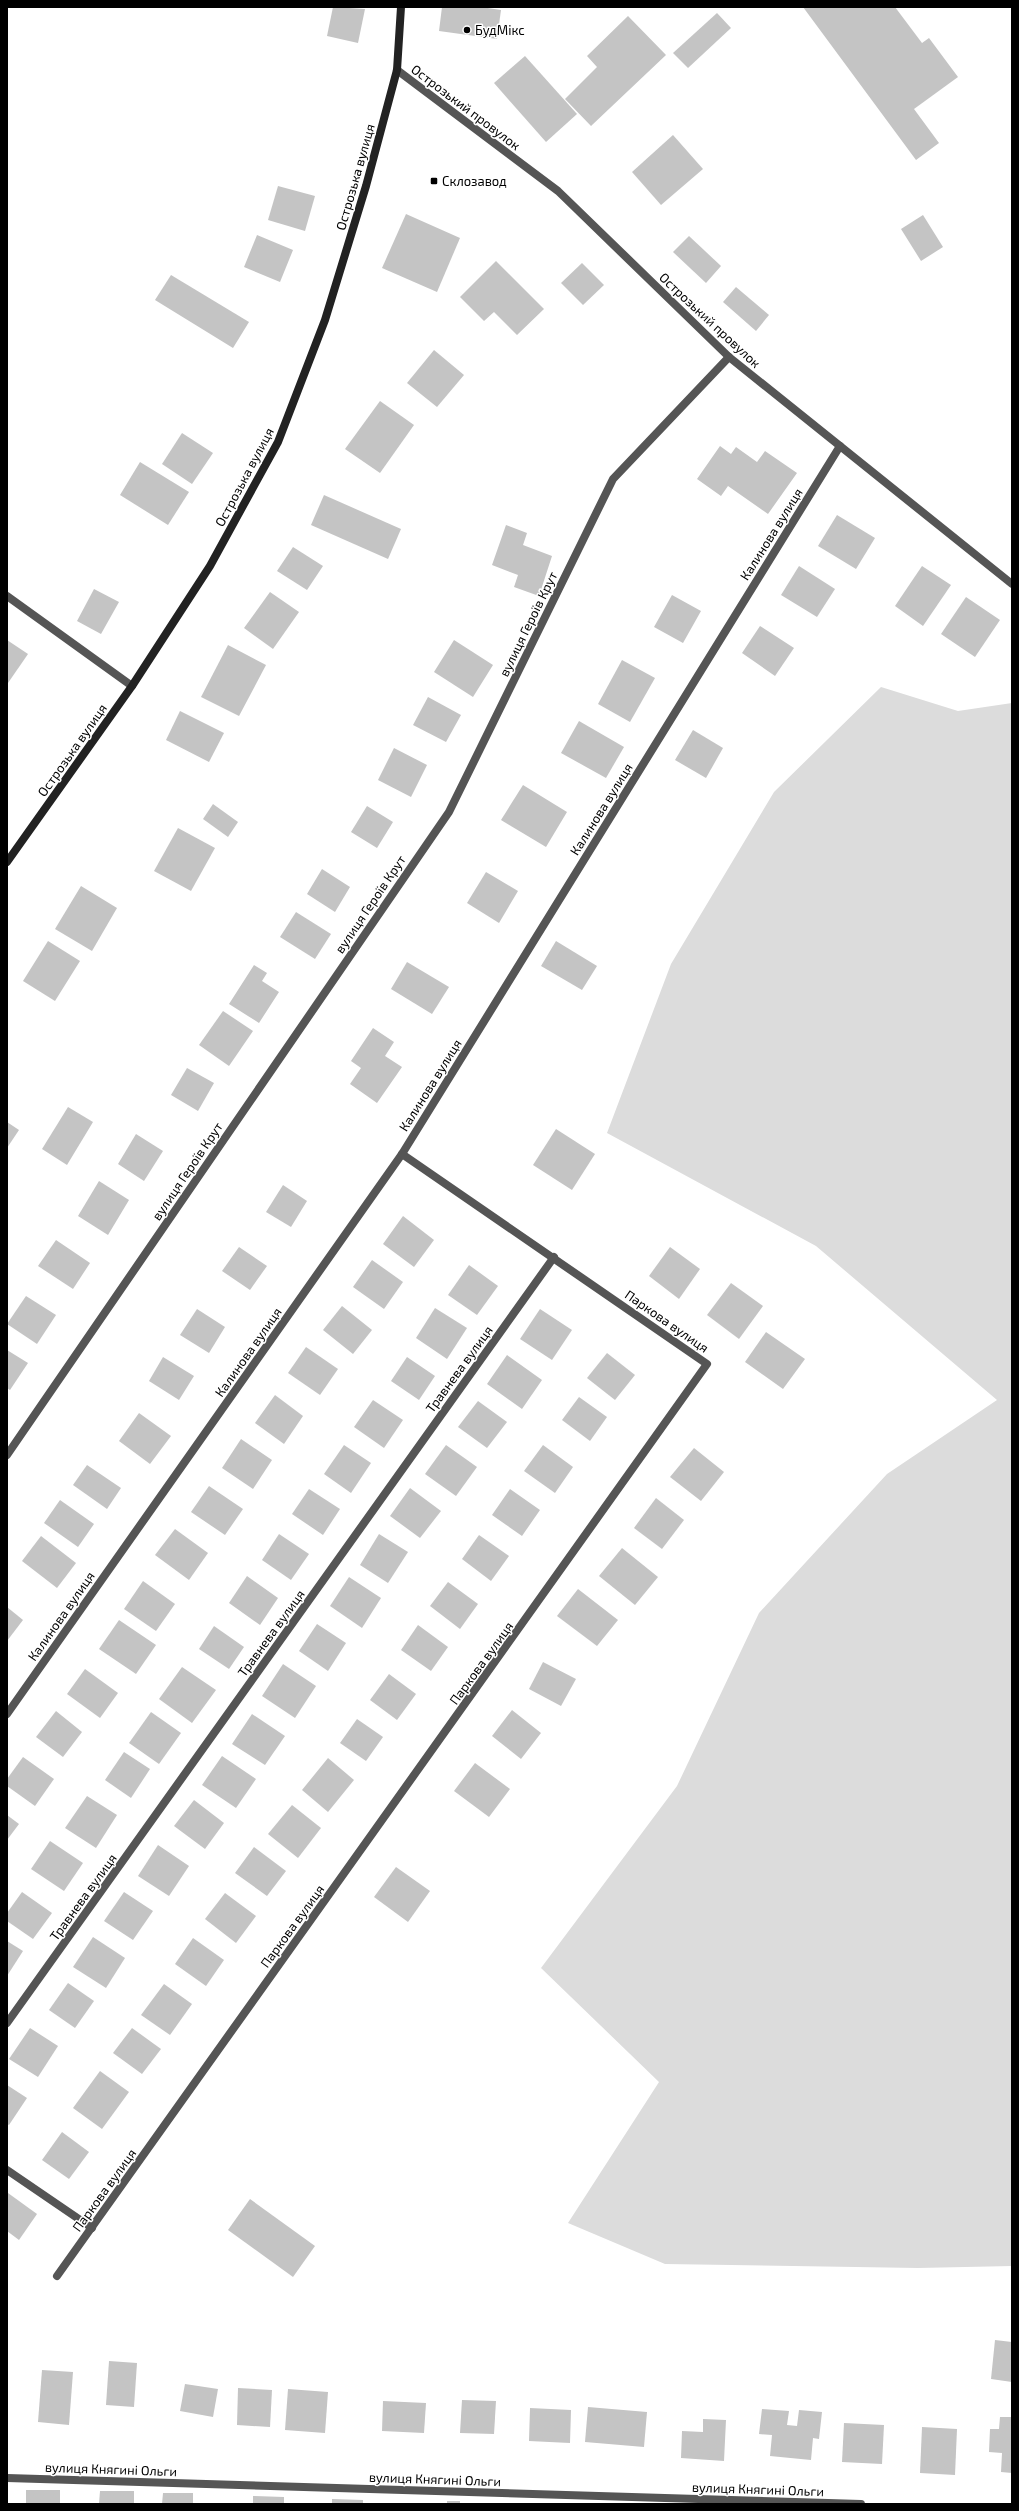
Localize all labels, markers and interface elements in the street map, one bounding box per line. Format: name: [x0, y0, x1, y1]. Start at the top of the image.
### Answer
place label: БудМікс: [475, 22, 525, 38]
marker: БудМікс: [462, 25, 472, 35]
street label: Острозький провулок: [408, 61, 524, 153]
street label: Острозька вулиця: [332, 122, 378, 232]
place label: Склозавод: [442, 173, 507, 189]
marker: Склозавод: [429, 176, 439, 186]
street label: Острозький провулок: [656, 269, 764, 371]
street label: Острозька вулиця: [211, 425, 277, 529]
street label: Калинова вулиця: [736, 485, 806, 583]
street label: вулиця Героїв Крут: [496, 568, 561, 679]
street label: Острозька вулиця: [34, 700, 110, 800]
street label: Калинова вулиця: [566, 760, 636, 858]
street label: вулиця Героїв Крут: [331, 851, 409, 956]
street label: Калинова вулиця: [395, 1036, 465, 1134]
street label: вулиця Героїв Крут: [148, 1118, 226, 1223]
street label: Паркова вулиця: [622, 1286, 712, 1356]
street label: Калинова вулиця: [211, 1304, 285, 1400]
street label: Травнева вулиця: [422, 1322, 496, 1416]
street label: Калинова вулиця: [24, 1568, 98, 1664]
street label: Травнева вулиця: [234, 1586, 308, 1680]
street label: Паркова вулиця: [446, 1618, 516, 1708]
street label: Травнева вулиця: [46, 1850, 120, 1944]
street label: Паркова вулиця: [257, 1881, 327, 1971]
street label: Паркова вулиця: [69, 2145, 139, 2235]
street label: вулиця Княгині Ольги: [45, 2459, 177, 2479]
street label: вулиця Княгині Ольги: [369, 2469, 501, 2489]
street label: вулиця Княгині Ольги: [692, 2479, 824, 2499]

